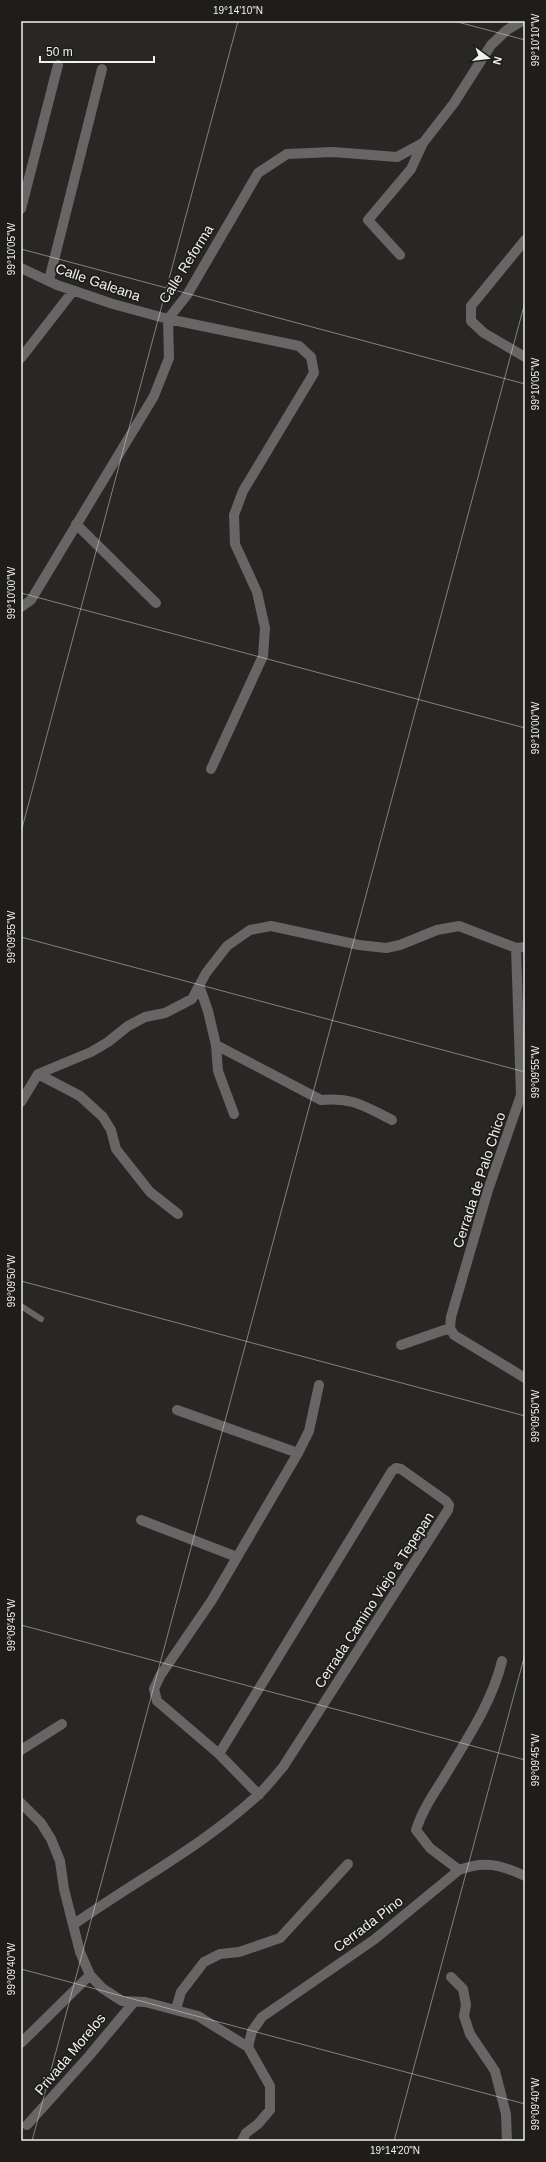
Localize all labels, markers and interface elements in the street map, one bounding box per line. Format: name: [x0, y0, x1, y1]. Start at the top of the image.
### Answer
text: 19°14'10"N: [213, 5, 263, 16]
text: 99°10'10"W: [530, 13, 541, 66]
scale bar: [40, 38, 154, 64]
north arrow: [468, 38, 508, 78]
text: 50 m: [46, 45, 73, 59]
text: N: [491, 55, 504, 66]
text: 99°10'05"W: [6, 222, 17, 275]
street label: Calle Reforma: [156, 222, 217, 306]
street label: Calle Galeana: [53, 260, 143, 304]
text: 99°10'05"W: [530, 357, 541, 410]
text: 99°10'00"W: [6, 566, 17, 619]
text: 99°10'00"W: [530, 701, 541, 754]
text: 99°09'55"W: [6, 910, 17, 963]
text: 99°09'55"W: [530, 1045, 541, 1098]
street label: Cerrada de Palo Chico: [450, 1110, 509, 1250]
text: 99°09'50"W: [6, 1254, 17, 1307]
text: 99°09'50"W: [530, 1389, 541, 1442]
street label: Cerrada Camino Viejo a Tepepan: [311, 1509, 437, 1691]
text: 99°09'45"W: [6, 1598, 17, 1651]
text: 99°09'45"W: [530, 1733, 541, 1786]
street label: Cerrada Pino: [330, 1893, 406, 1955]
text: 99°09'40"W: [6, 1942, 17, 1995]
street label: Privada Morelos: [31, 2010, 109, 2098]
text: 99°09'40"W: [530, 2077, 541, 2130]
text: 19°14'20"N: [370, 2145, 420, 2156]

